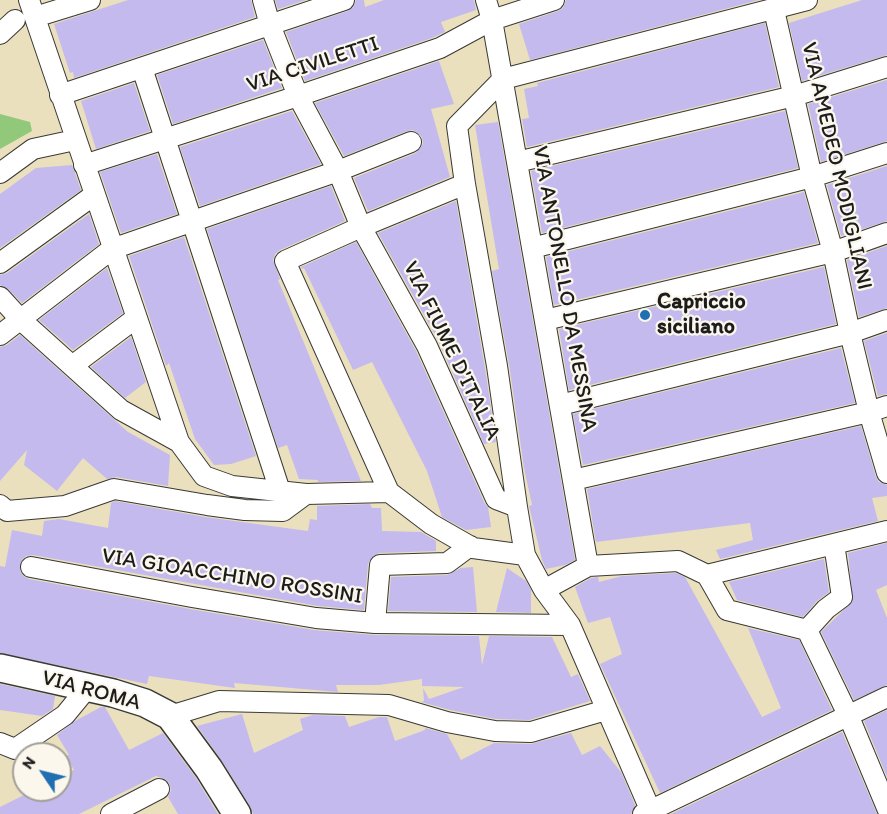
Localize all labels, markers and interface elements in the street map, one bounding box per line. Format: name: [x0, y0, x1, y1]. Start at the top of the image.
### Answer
street label: VIA CIVILETTI: [244, 31, 382, 99]
street label: VIA AMEDEO MODIGLIANI: [795, 40, 877, 292]
street label: VIA ANTONELLO DA MESSINA: [526, 144, 602, 434]
street label: VIA FIUME D'ITALIA: [396, 257, 506, 445]
place label: Capriccio siciliano: [657, 289, 746, 340]
marker: Capriccio siciliano: [638, 308, 652, 322]
street label: VIA GIOACCHINO ROSSINI: [100, 543, 364, 611]
street label: VIA ROMA: [39, 665, 143, 717]
north arrow: [12, 742, 72, 802]
text: N: [18, 753, 39, 772]

